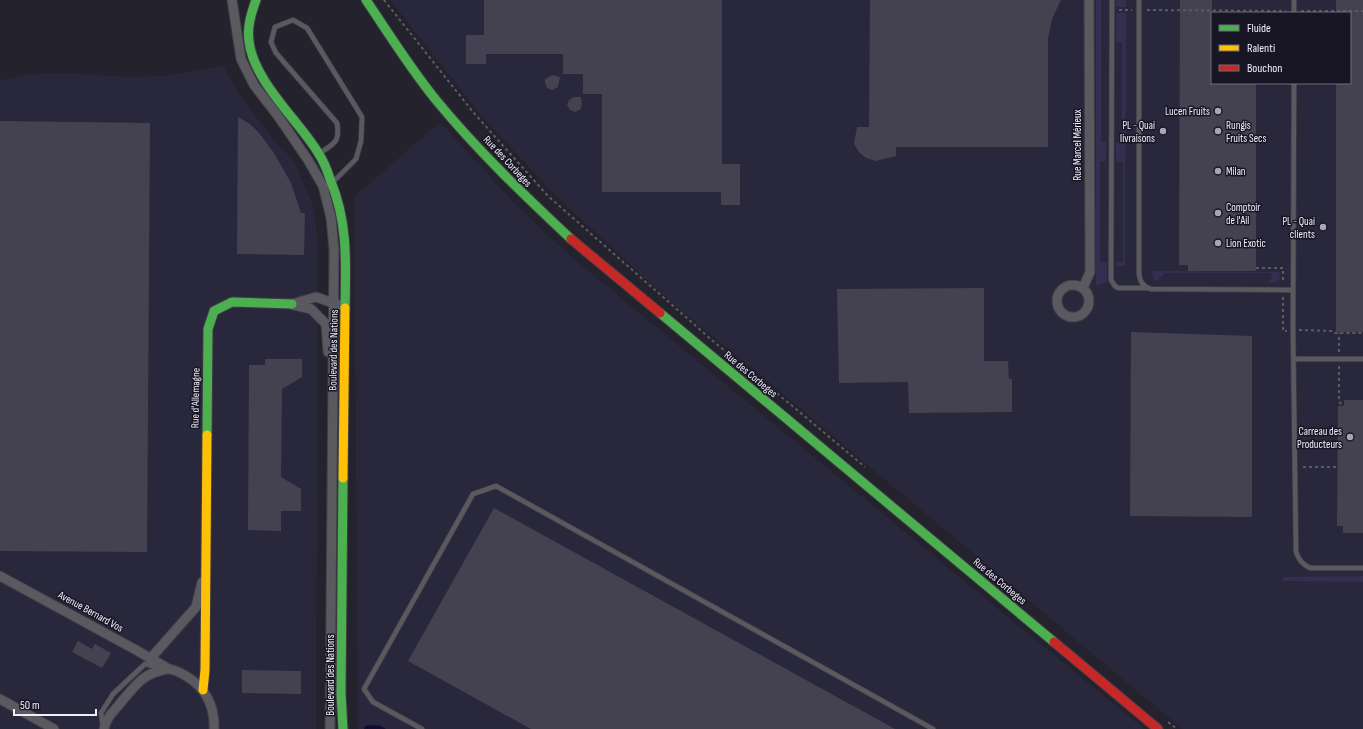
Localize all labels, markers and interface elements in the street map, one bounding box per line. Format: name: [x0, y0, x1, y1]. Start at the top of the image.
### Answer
legend: [1211, 12, 1351, 84]
text: Fluide: [1247, 21, 1271, 36]
text: Ralenti: [1247, 41, 1275, 56]
text: Bouchon: [1247, 61, 1282, 76]
place label: Lucen Fruits: [1165, 105, 1210, 118]
marker: Lucen Fruits: [1213, 106, 1223, 116]
street label: Rue Marcel Mérieux: [1071, 109, 1084, 181]
place label: PL - Quai livraisons: [1120, 119, 1155, 145]
place label: Rungis Fruits Secs: [1226, 119, 1266, 145]
marker: PL - Quai livraisons: [1158, 126, 1168, 136]
marker: Rungis Fruits Secs: [1213, 126, 1223, 136]
street label: Rue des Corbeges: [481, 133, 535, 190]
place label: Milan: [1226, 165, 1246, 178]
marker: Milan: [1213, 166, 1223, 176]
place label: Comptoir de l'Ail: [1226, 201, 1260, 227]
marker: Comptoir de l'Ail: [1213, 208, 1223, 218]
place label: PL - Quai clients: [1282, 215, 1315, 241]
marker: PL - Quai clients: [1318, 222, 1328, 232]
place label: Lion Exotic: [1226, 237, 1266, 250]
marker: Lion Exotic: [1213, 238, 1223, 248]
street label: Boulevard des Nations: [326, 309, 341, 391]
street label: Rue des Corbeges: [722, 348, 780, 400]
street label: Rue d'Allemagne: [188, 368, 203, 428]
place label: Carreau des Producteurs: [1297, 425, 1342, 451]
marker: Carreau des Producteurs: [1345, 432, 1355, 442]
street label: Rue des Corbeges: [971, 555, 1029, 607]
street label: Avenue Bernard Vos: [55, 588, 126, 635]
street label: Boulevard des Nations: [324, 634, 337, 716]
scale bar: [14, 691, 96, 717]
text: 50 m: [20, 698, 40, 713]

